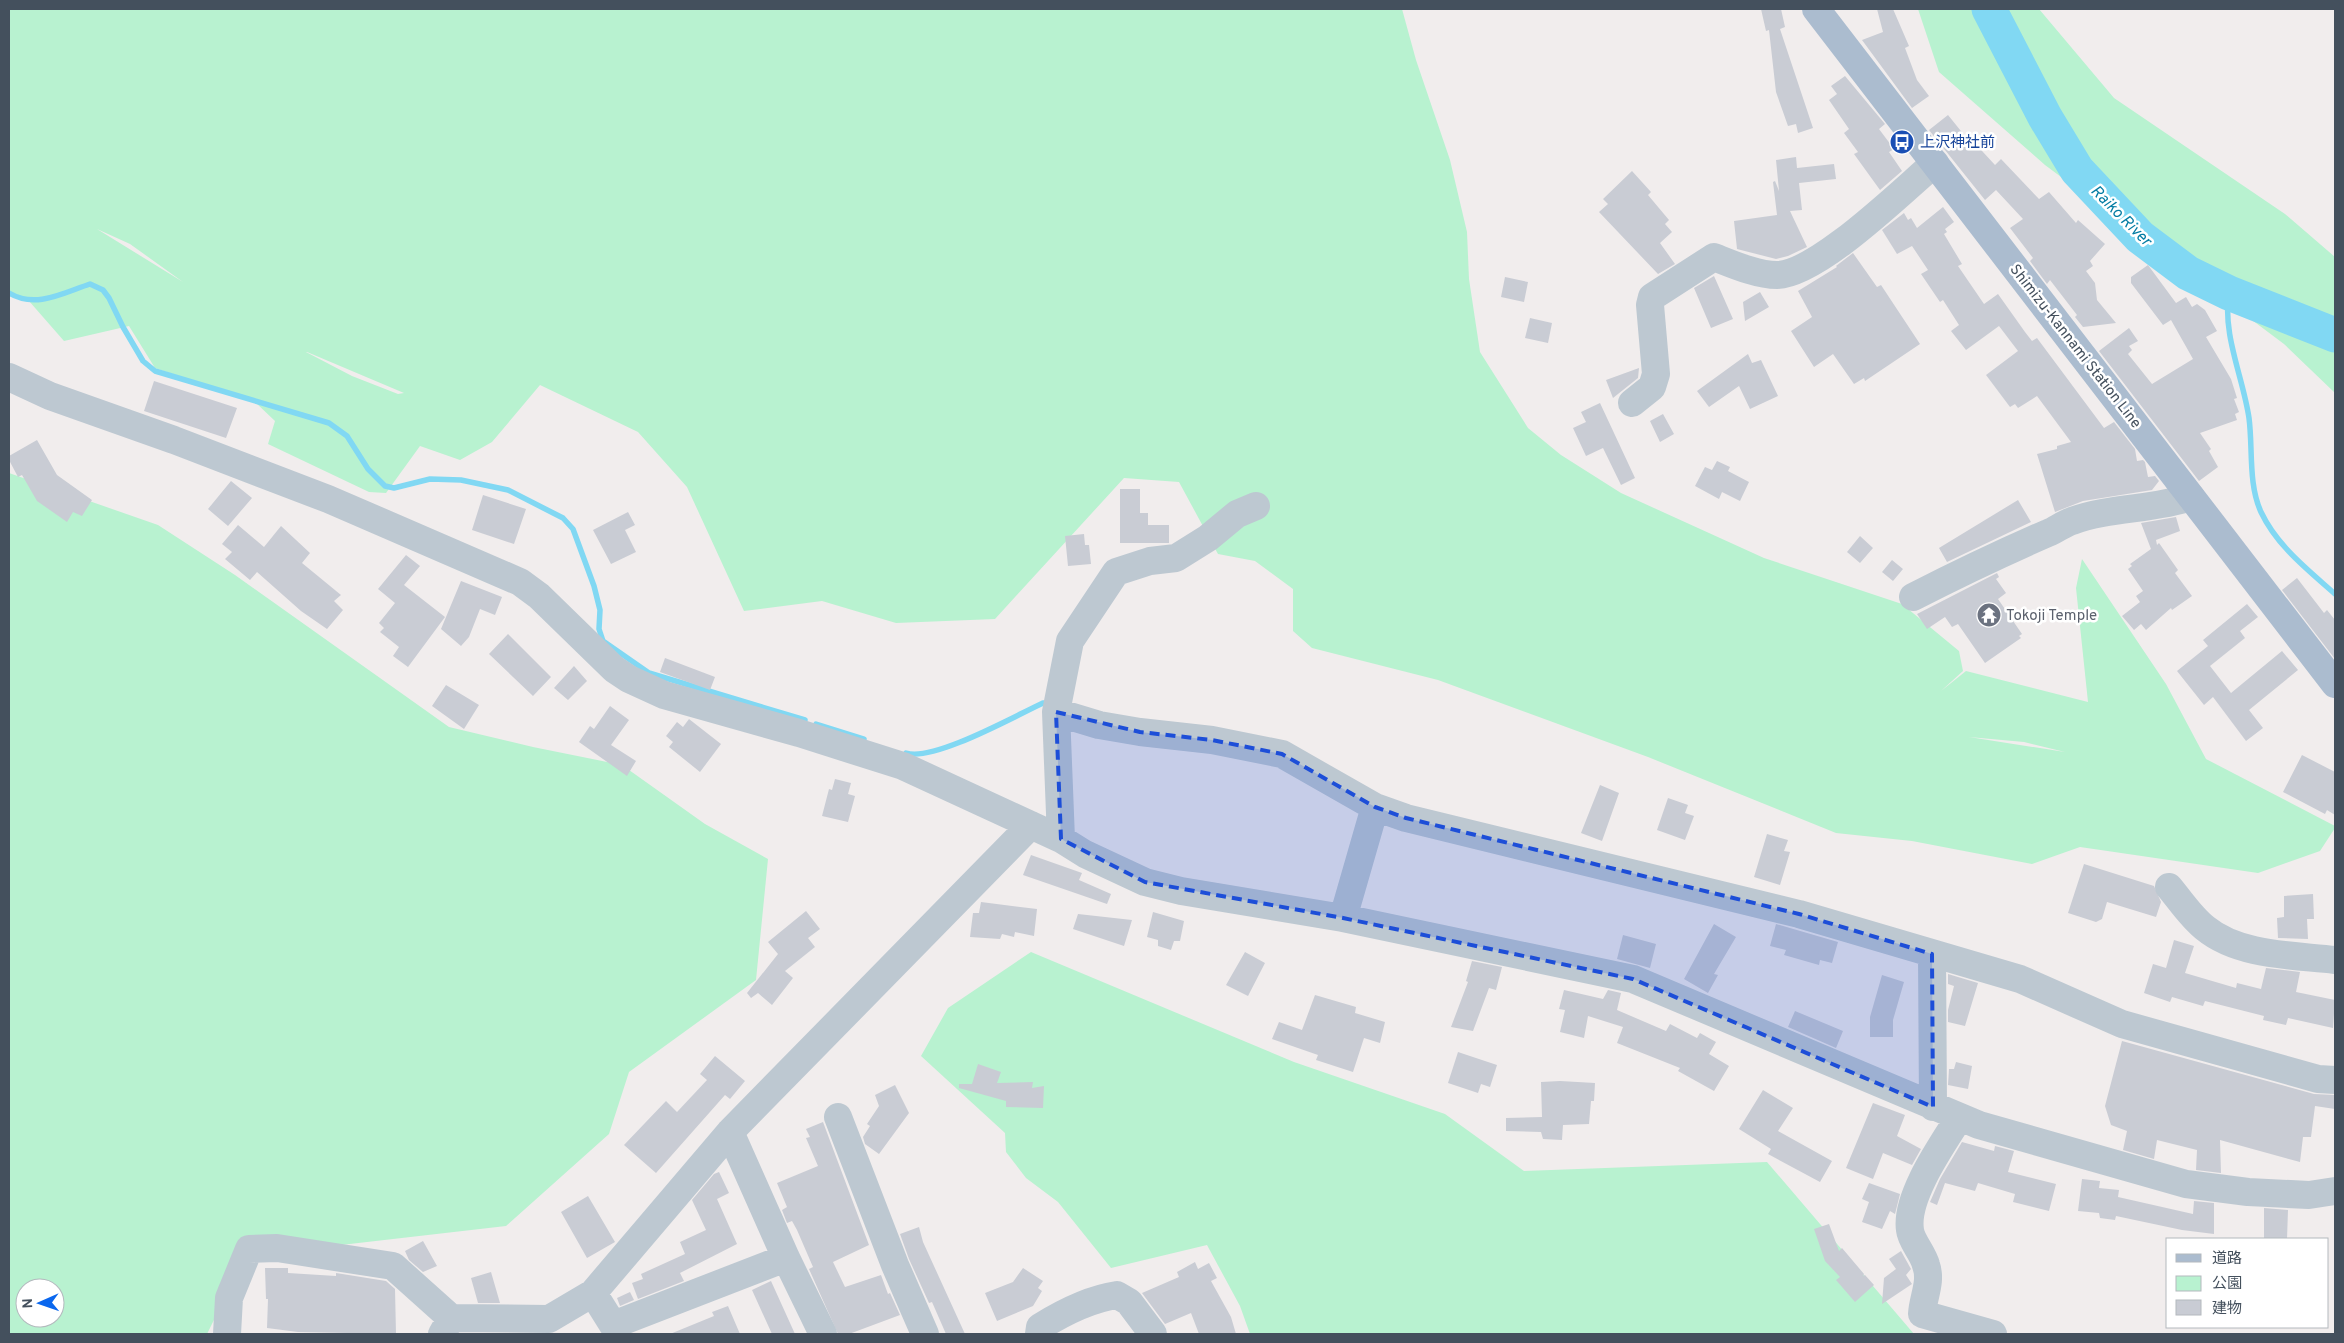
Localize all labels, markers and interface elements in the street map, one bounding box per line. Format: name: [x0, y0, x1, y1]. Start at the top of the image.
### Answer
bus stop icon: 上沢神社前: [1889, 129, 1915, 155]
place label: 上沢神社前: [1920, 134, 1995, 153]
water label: Raiko River: [2086, 182, 2157, 252]
street label: Shimizu-Kannami Station Line: [2005, 261, 2145, 433]
temple icon: Tokoji Temple: [1976, 602, 2002, 628]
place label: Tokoji Temple: [2006, 607, 2097, 626]
legend: [2166, 1238, 2329, 1328]
text: 道路: [2212, 1250, 2242, 1269]
text: 公園: [2212, 1275, 2242, 1294]
north arrow: [15, 1278, 65, 1328]
text: N: [20, 1298, 37, 1309]
text: 建物: [2212, 1300, 2242, 1319]

